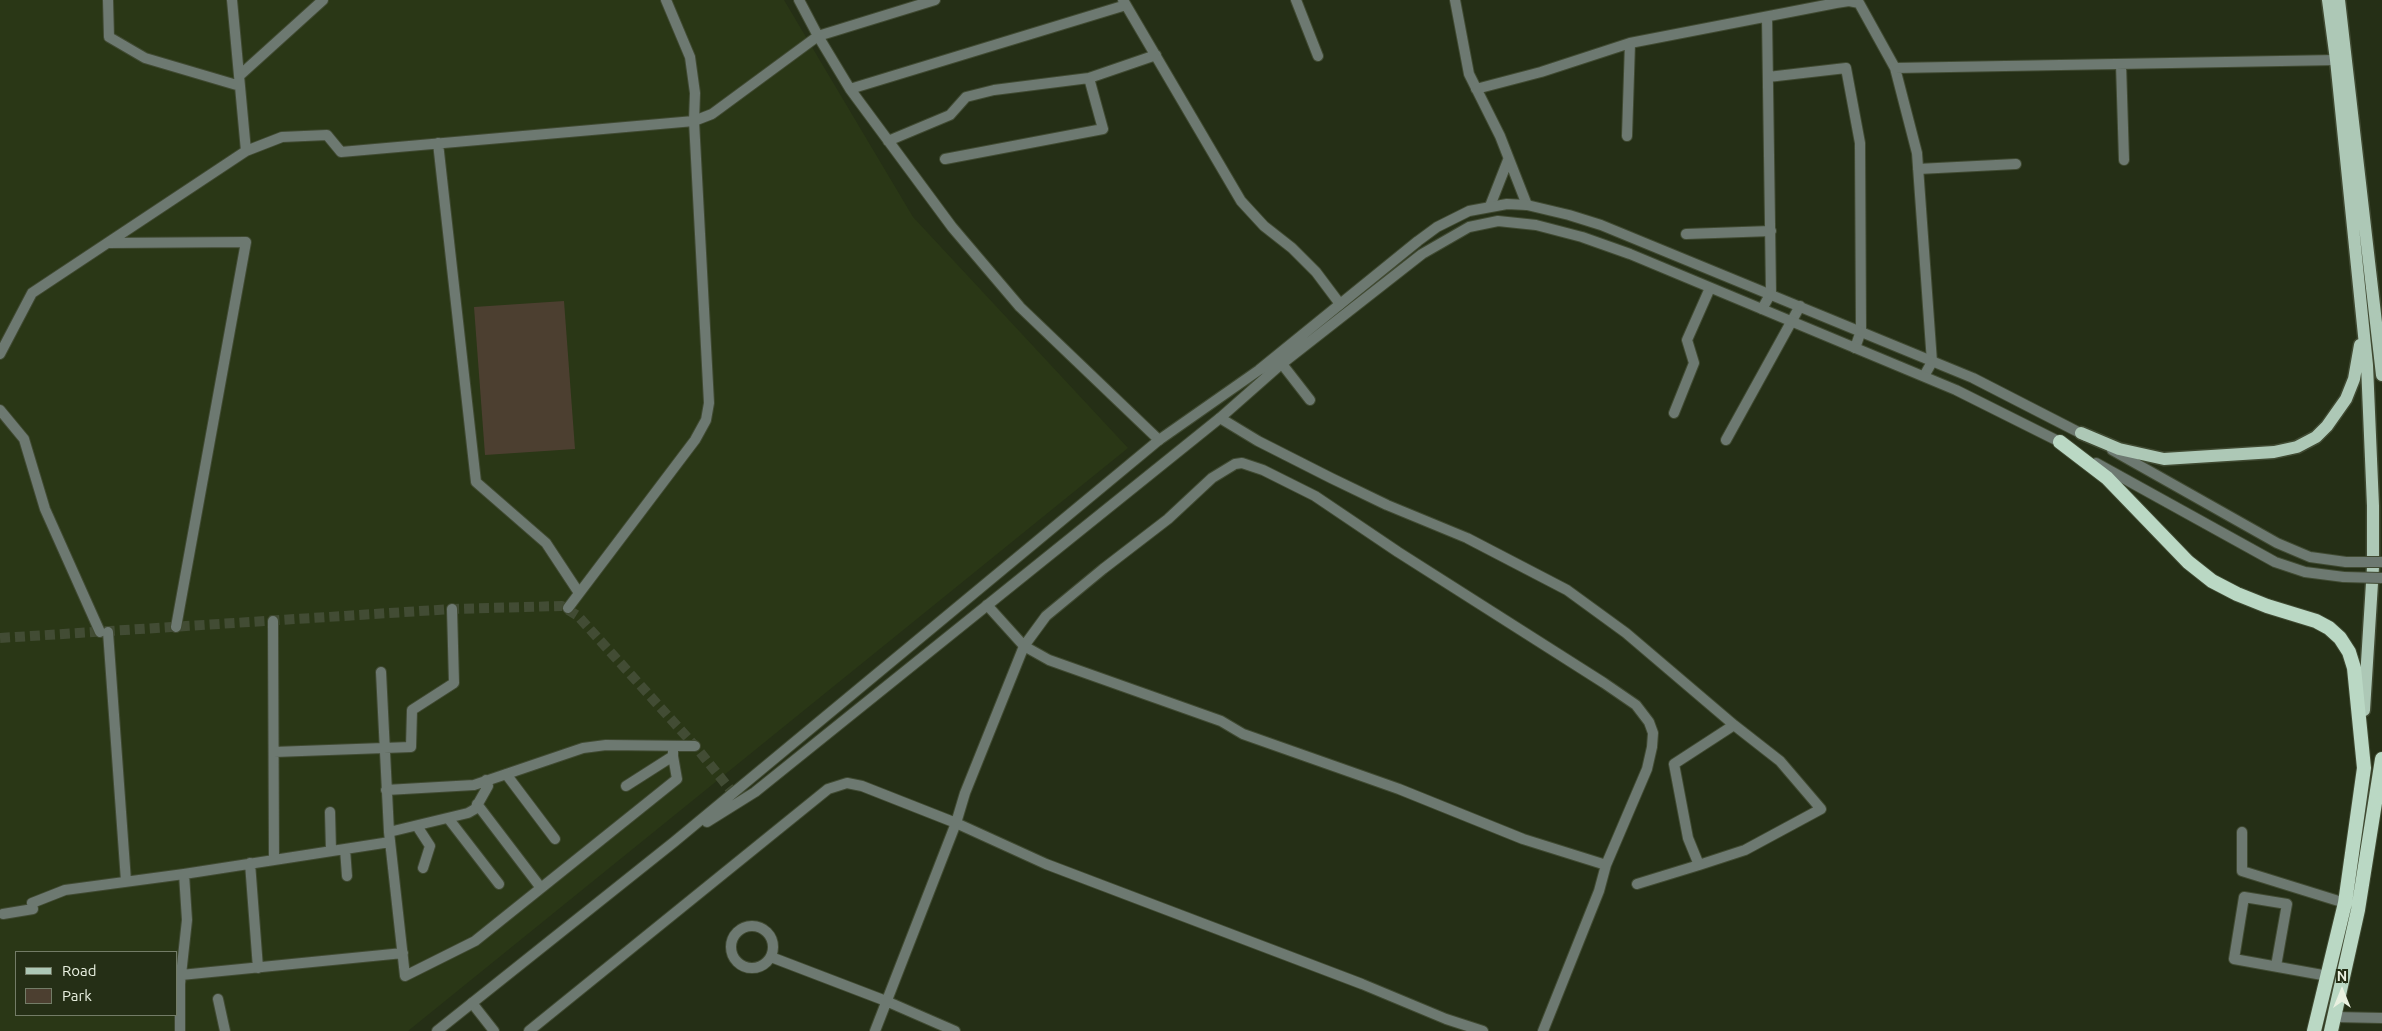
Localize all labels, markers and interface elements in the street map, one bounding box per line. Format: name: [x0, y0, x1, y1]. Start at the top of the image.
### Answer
legend: [15, 951, 178, 1016]
text: Road: [62, 962, 97, 979]
north arrow: [2317, 966, 2367, 1016]
text: N: [2337, 968, 2347, 984]
text: Park: [62, 987, 92, 1004]

